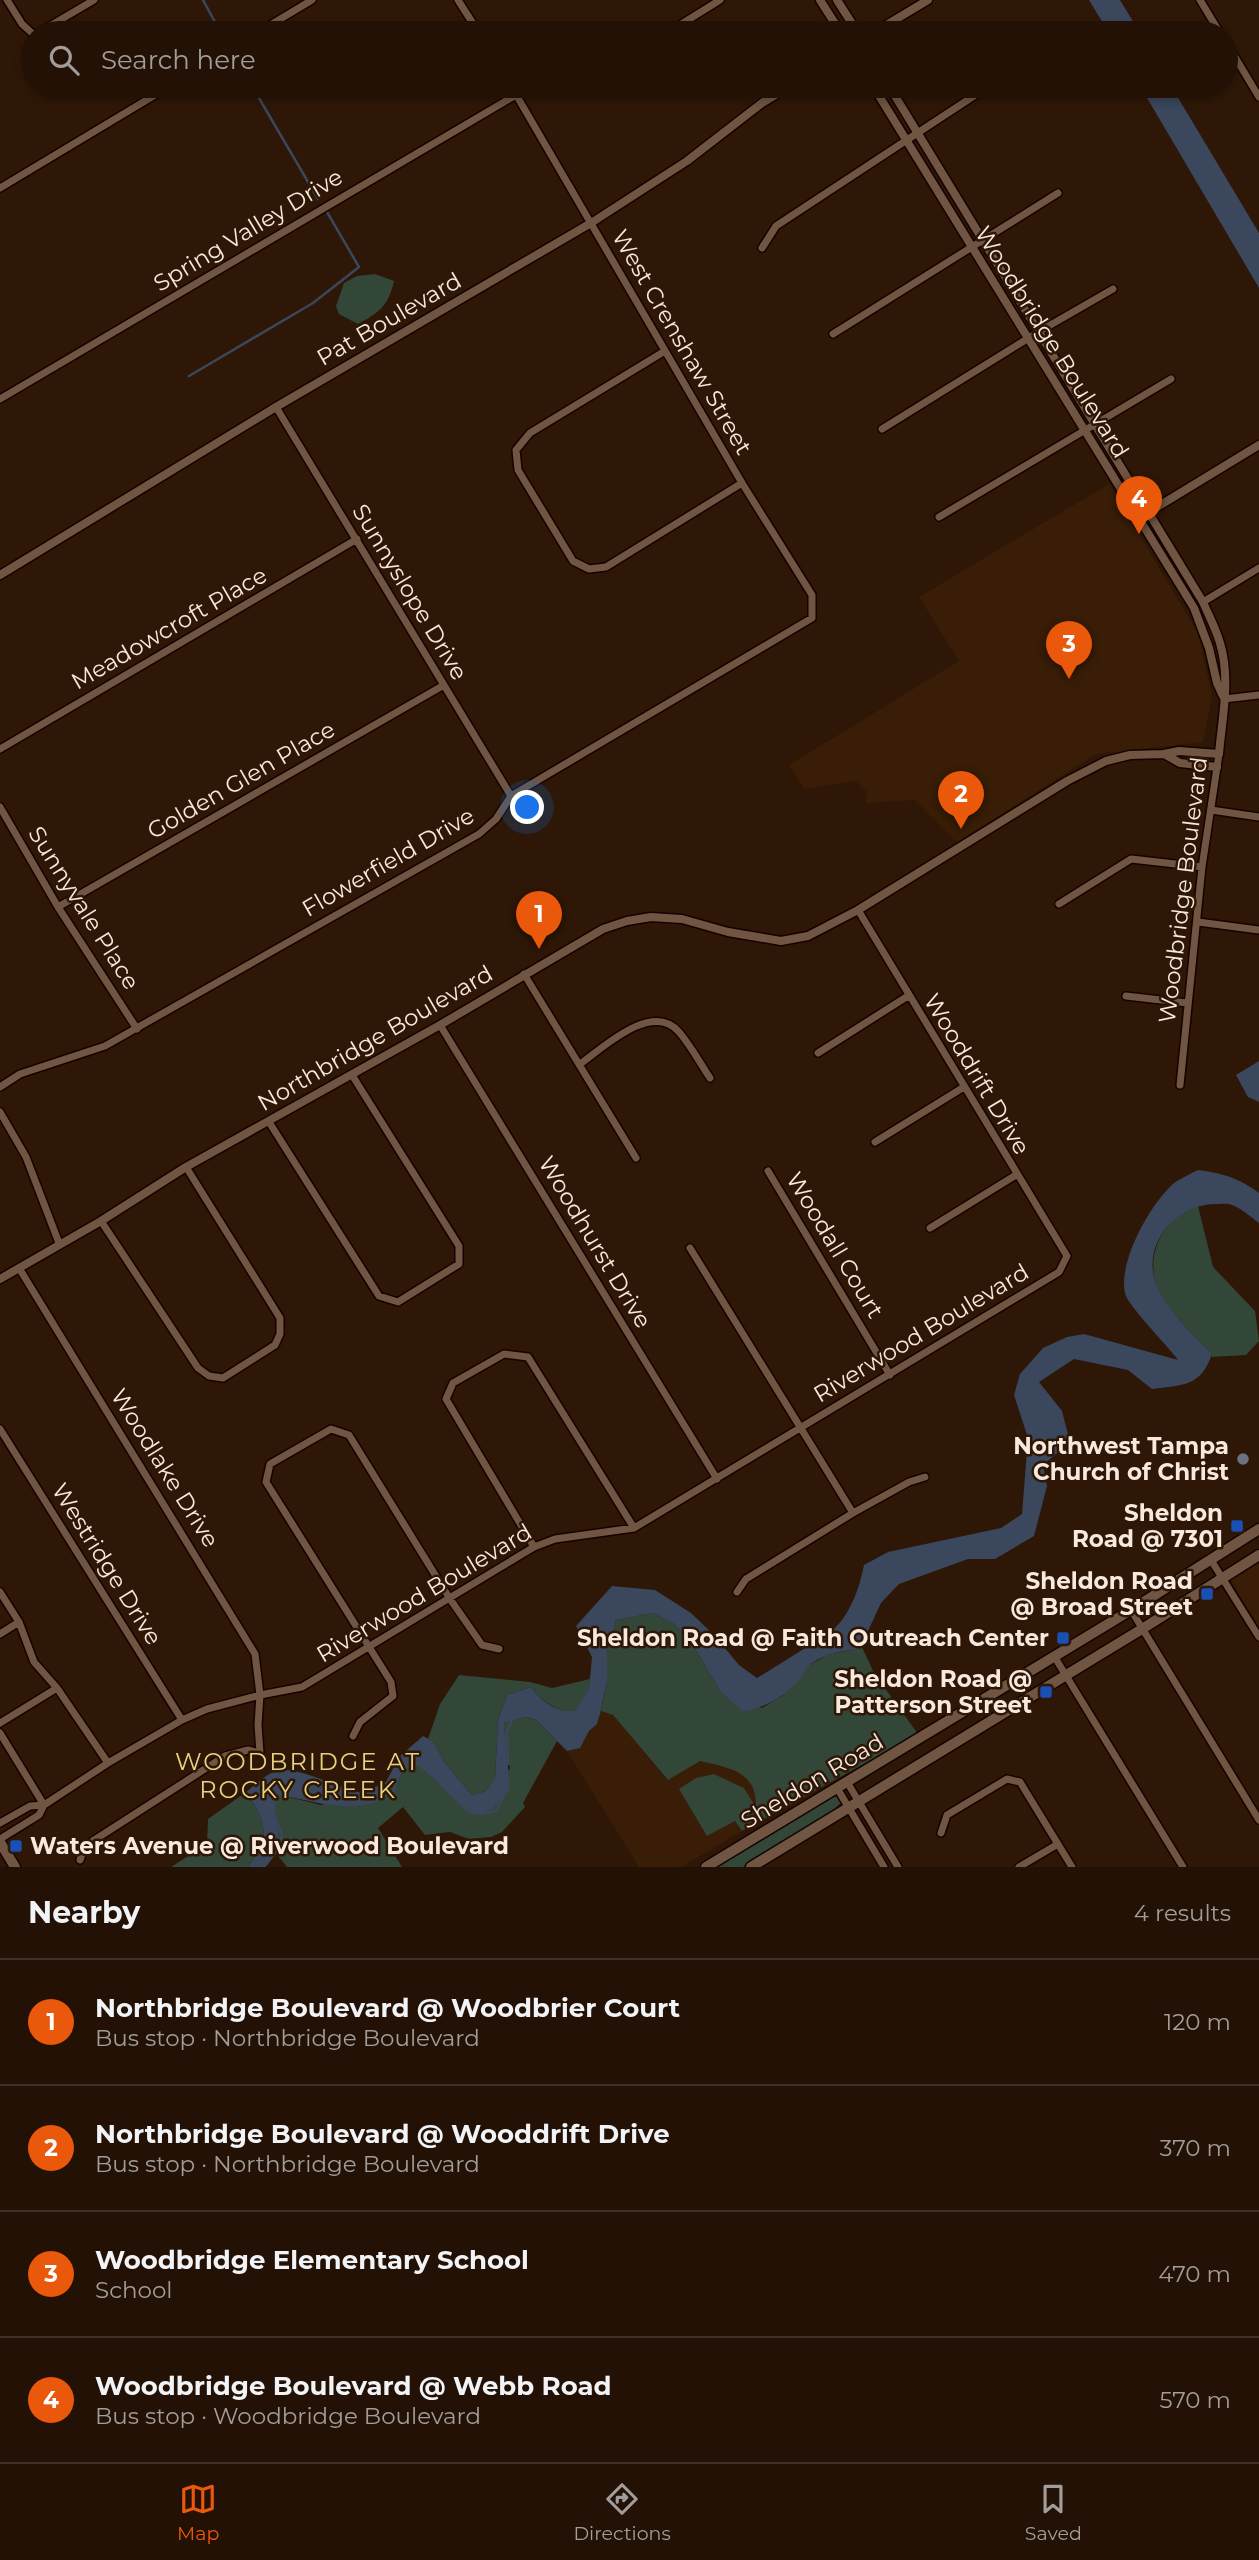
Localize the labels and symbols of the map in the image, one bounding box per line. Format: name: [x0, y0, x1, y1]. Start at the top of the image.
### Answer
street label: Spring Valley Drive: [148, 163, 348, 297]
street label: Woodbridge Boulevard: [969, 221, 1135, 463]
street label: West Crenshaw Street: [606, 224, 758, 460]
street label: Pat Boulevard: [312, 266, 466, 372]
pin: 4: [1116, 476, 1162, 534]
street label: Sunnyslope Drive: [346, 499, 474, 685]
street label: Meadowcroft Place: [66, 561, 272, 695]
pin: 3: [1046, 621, 1092, 679]
street label: Golden Glen Place: [142, 715, 340, 845]
street label: Woodbridge Boulevard: [1153, 755, 1213, 1025]
pin: 2: [938, 771, 984, 829]
your location: [510, 790, 544, 824]
street label: Flowerfield Drive: [297, 801, 479, 923]
street label: Sunnyvale Place: [23, 821, 145, 995]
pin: 1: [516, 891, 562, 949]
street label: Northbridge Boulevard: [252, 959, 498, 1117]
street label: Wooddrift Drive: [918, 988, 1036, 1160]
street label: Woodhurst Drive: [533, 1151, 657, 1333]
street label: Woodall Court: [780, 1167, 890, 1323]
street label: Riverwood Boulevard: [808, 1258, 1034, 1408]
street label: Woodlake Drive: [105, 1383, 225, 1553]
place label: Northwest Tampa Church of Christ: [1013, 1432, 1229, 1486]
marker: Northwest Tampa Church of Christ: [1235, 1451, 1251, 1467]
street label: Westridge Drive: [46, 1478, 168, 1650]
place label: Sheldon Road @ 7301: [1072, 1499, 1223, 1553]
street label: Riverwood Boulevard: [311, 1518, 537, 1668]
marker: Sheldon Road @ 7301: [1229, 1518, 1245, 1534]
place label: Sheldon Road @ Broad Street: [1010, 1567, 1193, 1621]
marker: Sheldon Road @ Broad Street: [1199, 1586, 1215, 1602]
place label: Sheldon Road @ Faith Outreach Center: [577, 1624, 1049, 1652]
marker: Sheldon Road @ Faith Outreach Center: [1055, 1630, 1071, 1646]
place label: Sheldon Road @ Patterson Street: [834, 1665, 1032, 1719]
marker: Sheldon Road @ Patterson Street: [1038, 1684, 1054, 1700]
street label: Sheldon Road: [736, 1727, 888, 1835]
district label: WOODBRIDGE AT ROCKY CREEK: [175, 1747, 421, 1804]
place label: Waters Avenue @ Riverwood Boulevard: [30, 1832, 509, 1860]
marker: Waters Avenue @ Riverwood Boulevard: [8, 1838, 24, 1854]

